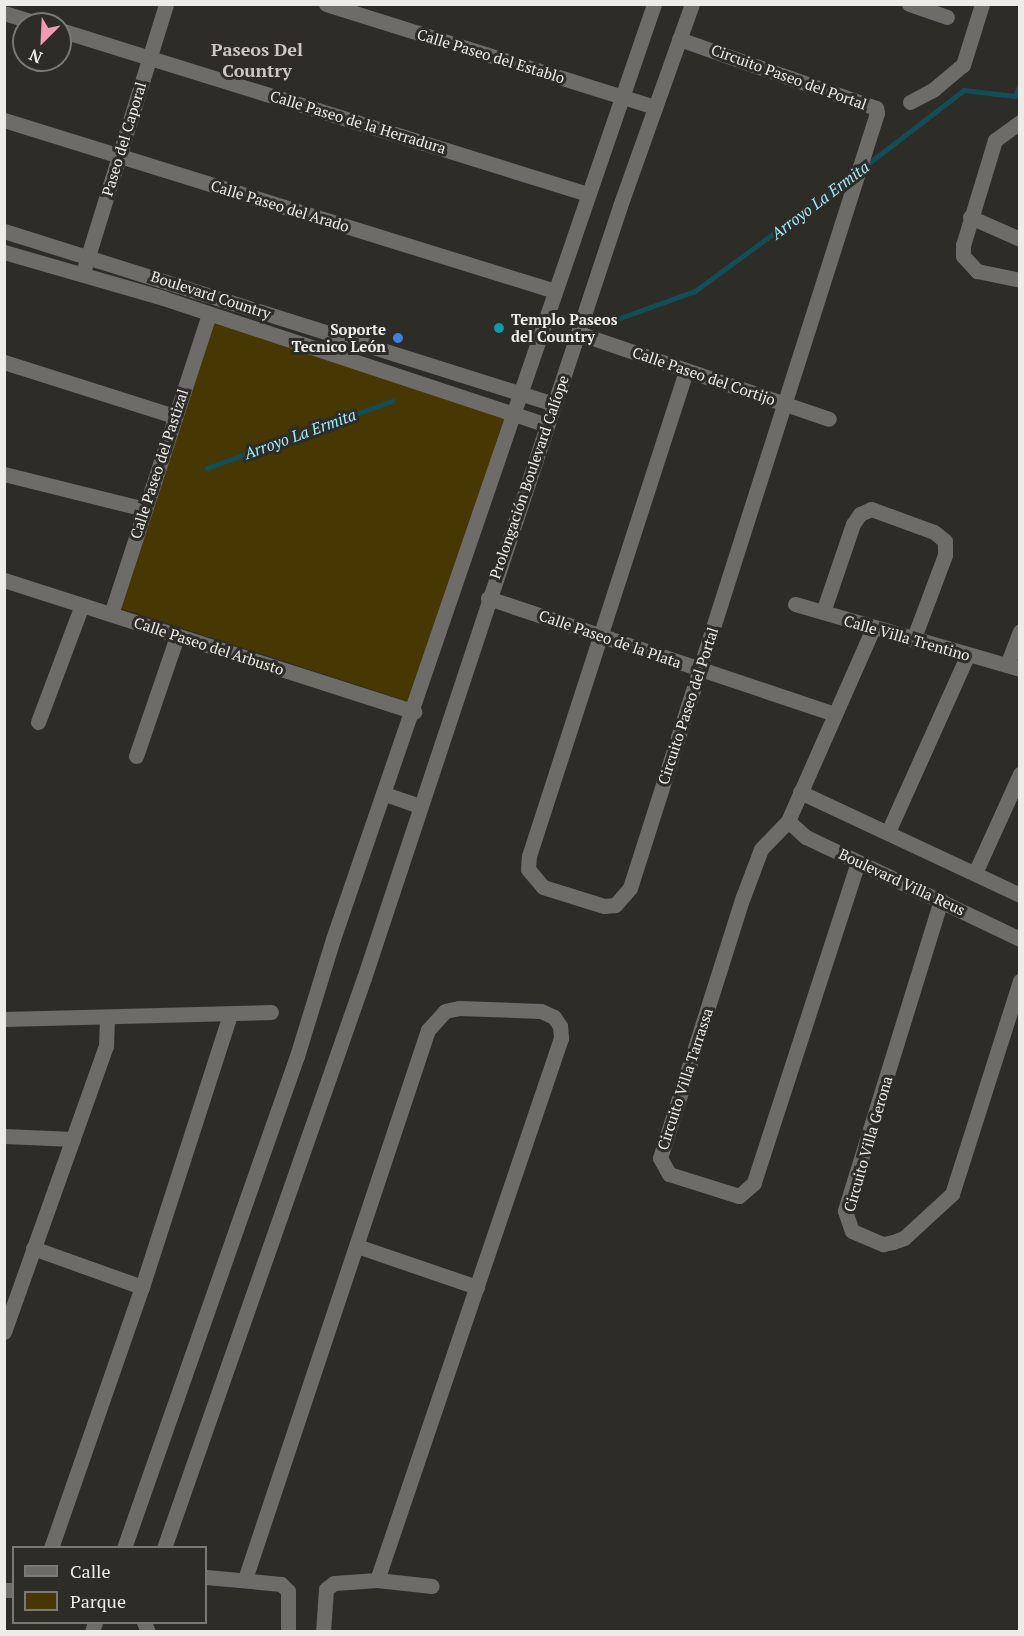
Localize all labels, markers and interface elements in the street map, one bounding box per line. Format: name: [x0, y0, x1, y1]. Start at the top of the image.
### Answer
north arrow: [12, 12, 72, 72]
street label: Calle Paseo del Establo: [415, 25, 567, 87]
district label: Paseos Del Country: [211, 39, 303, 82]
street label: Circuito Paseo del Portal: [709, 40, 869, 114]
text: N: [25, 44, 46, 69]
street label: Paseo del Caporal: [98, 80, 150, 198]
street label: Calle Paseo de la Herradura: [268, 87, 448, 157]
water label: Arroyo La Ermita: [767, 157, 873, 243]
street label: Calle Paseo del Arado: [208, 176, 352, 236]
street label: Boulevard Country: [149, 267, 273, 323]
place label: Templo Paseos del Country: [511, 310, 618, 345]
place label: Soporte Tecnico León: [292, 320, 386, 355]
marker: Templo Paseos del Country: [492, 321, 506, 335]
marker: Soporte Tecnico León: [391, 331, 405, 345]
street label: Calle Paseo del Cortijo: [630, 343, 778, 409]
street label: Prolongación Boulevard Calíope: [486, 373, 572, 581]
street label: Calle Paseo del Pastizal: [126, 387, 192, 541]
water label: Arroyo La Ermita: [241, 405, 359, 463]
street label: Calle Paseo de la Plata: [536, 606, 684, 672]
street label: Calle Villa Trentino: [842, 611, 972, 665]
street label: Calle Paseo del Arbusto: [132, 613, 286, 679]
street label: Circuito Paseo del Portal: [654, 625, 722, 787]
street label: Boulevard Villa Reus: [836, 845, 968, 919]
street label: Circuito Villa Tarrassa: [653, 1006, 717, 1152]
street label: Circuito Villa Gerona: [840, 1074, 896, 1214]
legend: [12, 1546, 207, 1624]
text: Calle: [70, 1559, 111, 1583]
text: Parque: [70, 1589, 126, 1613]

